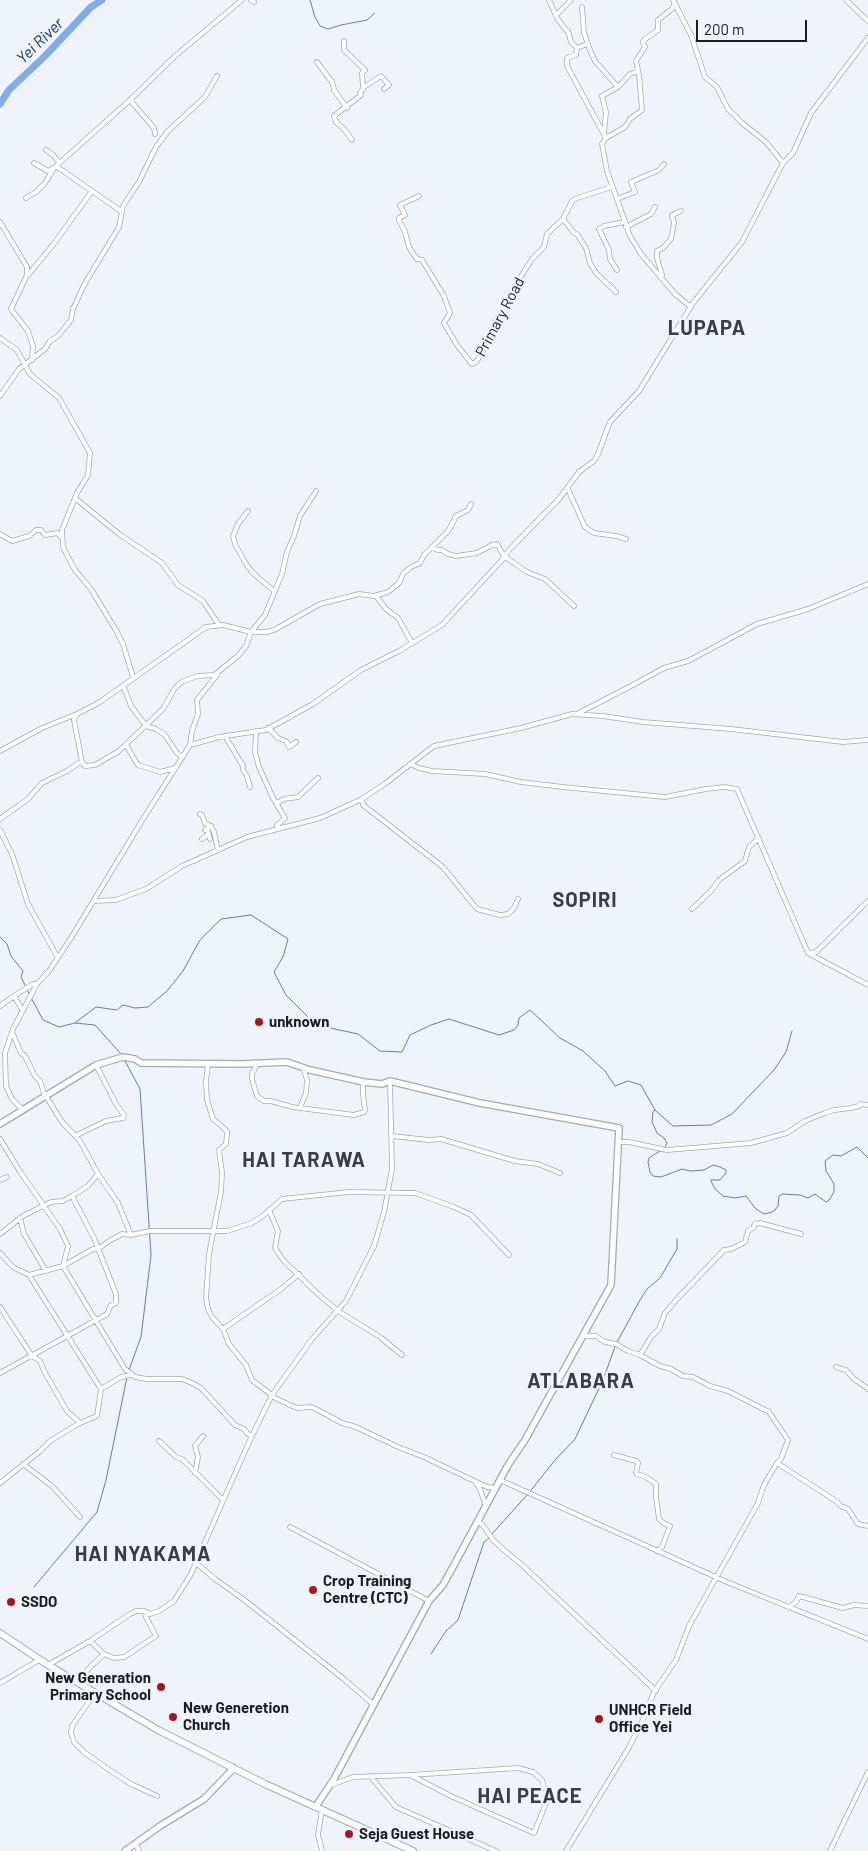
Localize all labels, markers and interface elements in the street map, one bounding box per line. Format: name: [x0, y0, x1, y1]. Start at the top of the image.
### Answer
scale bar: [698, 10, 809, 42]
water label: Yei River: [13, 14, 67, 68]
text: 200 m: [704, 20, 744, 38]
street label: Primary Road: [472, 274, 528, 360]
district label: LUPAPA: [667, 316, 747, 340]
district label: SOPIRI: [552, 888, 618, 912]
place label: unknown: [269, 1013, 329, 1031]
marker: unknown: [253, 1016, 265, 1028]
district label: HAI TARAWA: [241, 1148, 367, 1172]
district label: ATLABARA: [526, 1369, 636, 1393]
district label: HAI NYAKAMA: [73, 1542, 213, 1566]
place label: Crop Training Centre (CTC): [323, 1572, 411, 1607]
marker: Crop Training Centre (CTC): [307, 1584, 319, 1596]
place label: SSDO: [21, 1593, 57, 1611]
marker: SSDO: [5, 1596, 17, 1608]
place label: New Generation Primary School: [45, 1669, 151, 1704]
marker: New Generation Primary School: [155, 1681, 167, 1693]
place label: New Generetion Church: [183, 1699, 289, 1734]
place label: UNHCR Field Office Yei: [609, 1701, 692, 1736]
marker: New Generetion Church: [167, 1711, 179, 1723]
marker: UNHCR Field Office Yei: [593, 1713, 605, 1725]
district label: HAI PEACE: [476, 1784, 584, 1808]
place label: Seja Guest House: [359, 1825, 474, 1843]
marker: Seja Guest House: [343, 1828, 355, 1840]

